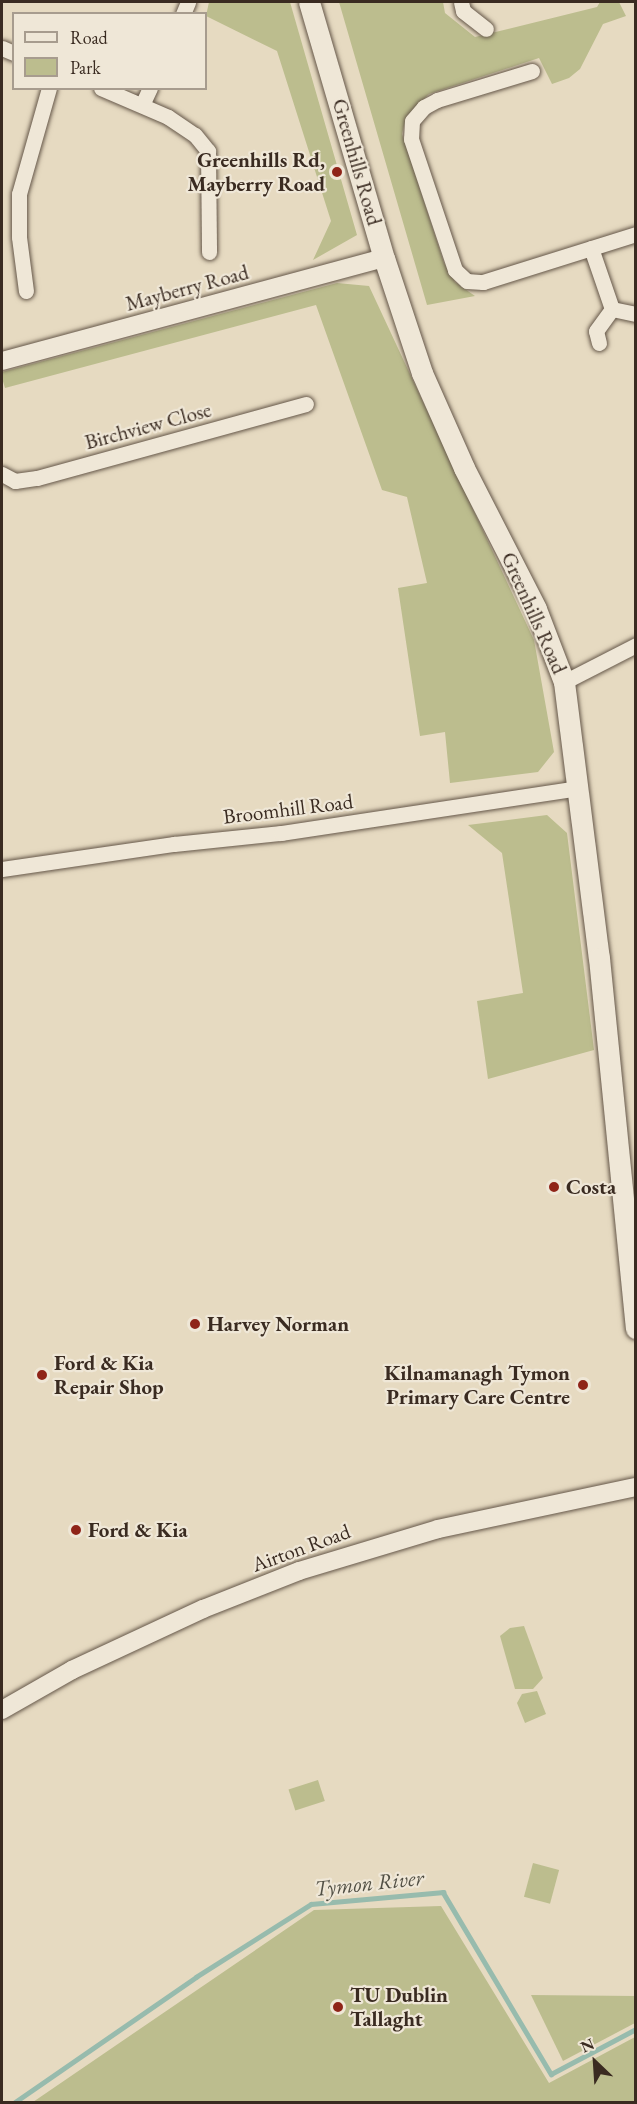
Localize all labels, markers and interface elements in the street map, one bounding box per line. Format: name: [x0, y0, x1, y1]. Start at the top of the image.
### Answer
legend: [12, 12, 207, 90]
text: Road: [70, 26, 108, 49]
text: Park: [70, 56, 101, 79]
street label: Greenhills Road: [327, 96, 387, 228]
place label: Greenhills Rd, Mayberry Road: [188, 147, 325, 197]
marker: Greenhills Rd, Mayberry Road: [330, 165, 344, 179]
street label: Mayberry Road: [123, 259, 251, 317]
street label: Birchview Close: [82, 397, 214, 455]
street label: Greenhills Road: [496, 548, 572, 678]
street label: Broomhill Road: [222, 789, 354, 829]
place label: Costa: [566, 1174, 616, 1200]
marker: Costa: [547, 1180, 561, 1194]
place label: Harvey Norman: [207, 1311, 349, 1337]
marker: Harvey Norman: [188, 1317, 202, 1331]
place label: Ford & Kia Repair Shop: [54, 1350, 164, 1400]
place label: Kilnamanagh Tymon Primary Care Centre: [384, 1360, 570, 1410]
marker: Ford & Kia Repair Shop: [35, 1368, 49, 1382]
marker: Kilnamanagh Tymon Primary Care Centre: [574, 1376, 592, 1394]
place label: Ford & Kia: [88, 1517, 188, 1543]
street label: Airton Road: [248, 1519, 354, 1577]
marker: Ford & Kia: [69, 1523, 83, 1537]
water label: Tymon River: [313, 1864, 425, 1902]
place label: TU Dublin Tallaght: [350, 1982, 448, 2032]
marker: TU Dublin Tallaght: [331, 2000, 345, 2014]
north arrow: [565, 2032, 625, 2092]
text: N: [577, 2033, 597, 2057]

